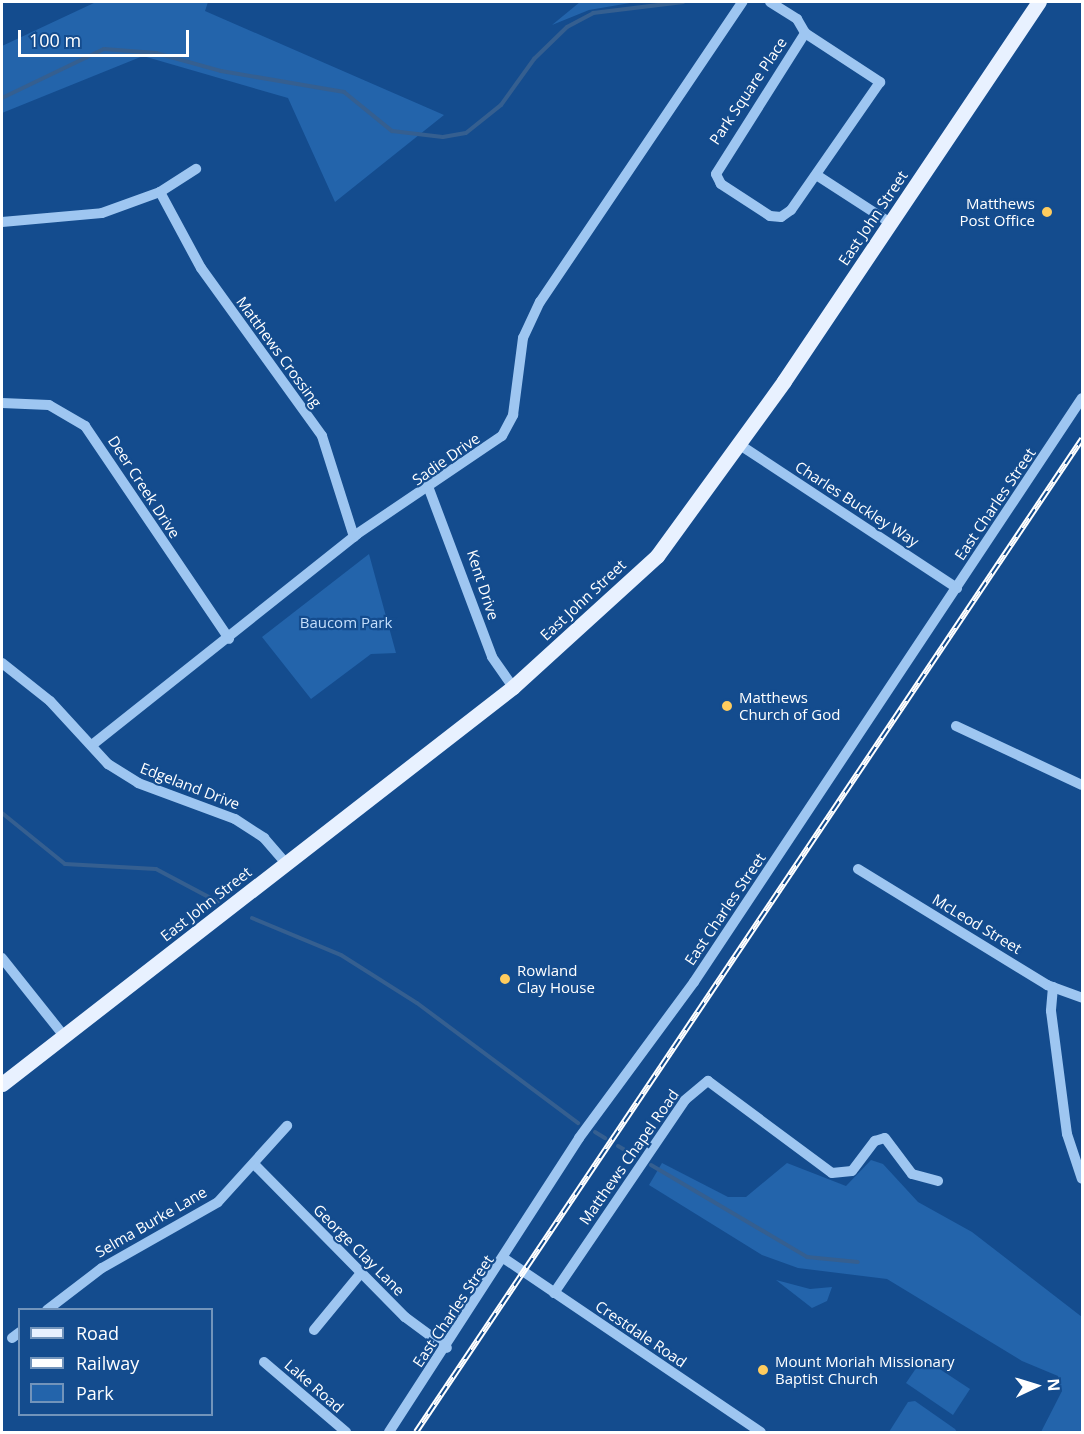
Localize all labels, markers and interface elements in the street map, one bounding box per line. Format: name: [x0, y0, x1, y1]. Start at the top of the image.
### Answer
scale bar: [21, 18, 192, 56]
text: 100 m: [29, 28, 81, 52]
street label: Park Square Place: [705, 34, 791, 148]
street label: East John Street: [835, 167, 911, 269]
place label: Matthews Post Office: [959, 194, 1035, 229]
marker: Matthews Post Office: [1040, 205, 1054, 219]
street label: Matthews Crossing: [233, 293, 325, 411]
street label: Sadie Drive: [409, 429, 483, 489]
street label: Deer Creek Drive: [104, 432, 184, 542]
street label: East Charles Street: [951, 445, 1039, 563]
street label: Charles Buckley Way: [792, 457, 922, 551]
street label: Kent Drive: [463, 548, 503, 622]
street label: East John Street: [537, 556, 629, 644]
park label: Baucom Park: [300, 614, 392, 632]
place label: Matthews Church of God: [739, 688, 840, 723]
marker: Matthews Church of God: [720, 699, 734, 713]
street label: Edgeland Drive: [138, 759, 242, 813]
street label: East Charles Street: [681, 850, 769, 968]
street label: East John Street: [157, 863, 255, 945]
street label: McLeod Street: [929, 890, 1025, 958]
place label: Rowland Clay House: [517, 961, 595, 996]
marker: Rowland Clay House: [498, 972, 512, 986]
street label: Matthews Chapel Road: [575, 1086, 683, 1228]
street label: Selma Burke Lane: [92, 1183, 210, 1261]
street label: George Clay Lane: [310, 1201, 408, 1299]
street label: East Charles Street: [409, 1252, 497, 1370]
street label: Crestdale Road: [592, 1297, 690, 1371]
legend: [18, 1308, 213, 1416]
text: Road: [76, 1321, 119, 1345]
text: Railway: [76, 1351, 139, 1375]
place label: Mount Moriah Missionary Baptist Church: [775, 1352, 955, 1387]
street label: Lake Road: [281, 1356, 347, 1416]
north arrow: [1006, 1356, 1066, 1416]
marker: Mount Moriah Missionary Baptist Church: [756, 1363, 770, 1377]
text: N: [1043, 1377, 1065, 1392]
text: Park: [76, 1381, 114, 1405]

